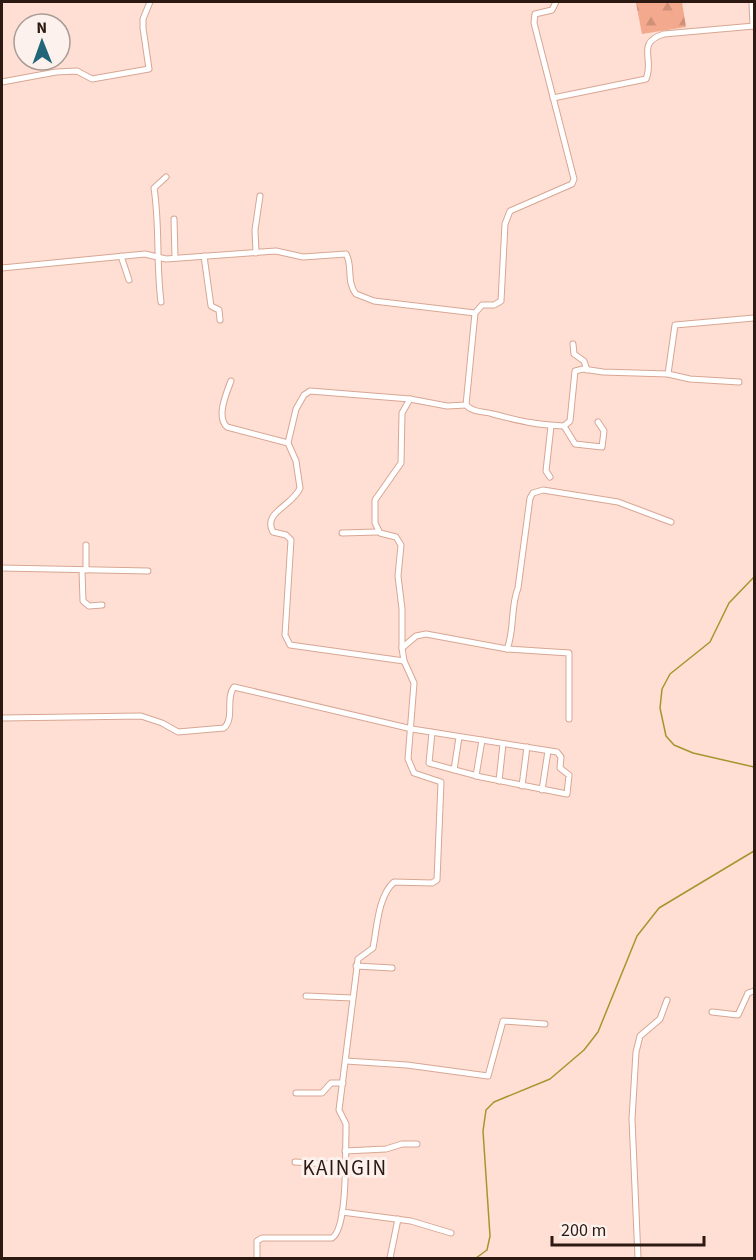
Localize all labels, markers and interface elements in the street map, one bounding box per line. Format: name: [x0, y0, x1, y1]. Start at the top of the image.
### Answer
north arrow: [12, 12, 72, 72]
text: N: [36, 17, 47, 39]
district label: KAINGIN: [302, 1153, 388, 1183]
scale bar: [552, 1209, 704, 1247]
text: 200 m: [561, 1218, 606, 1243]

